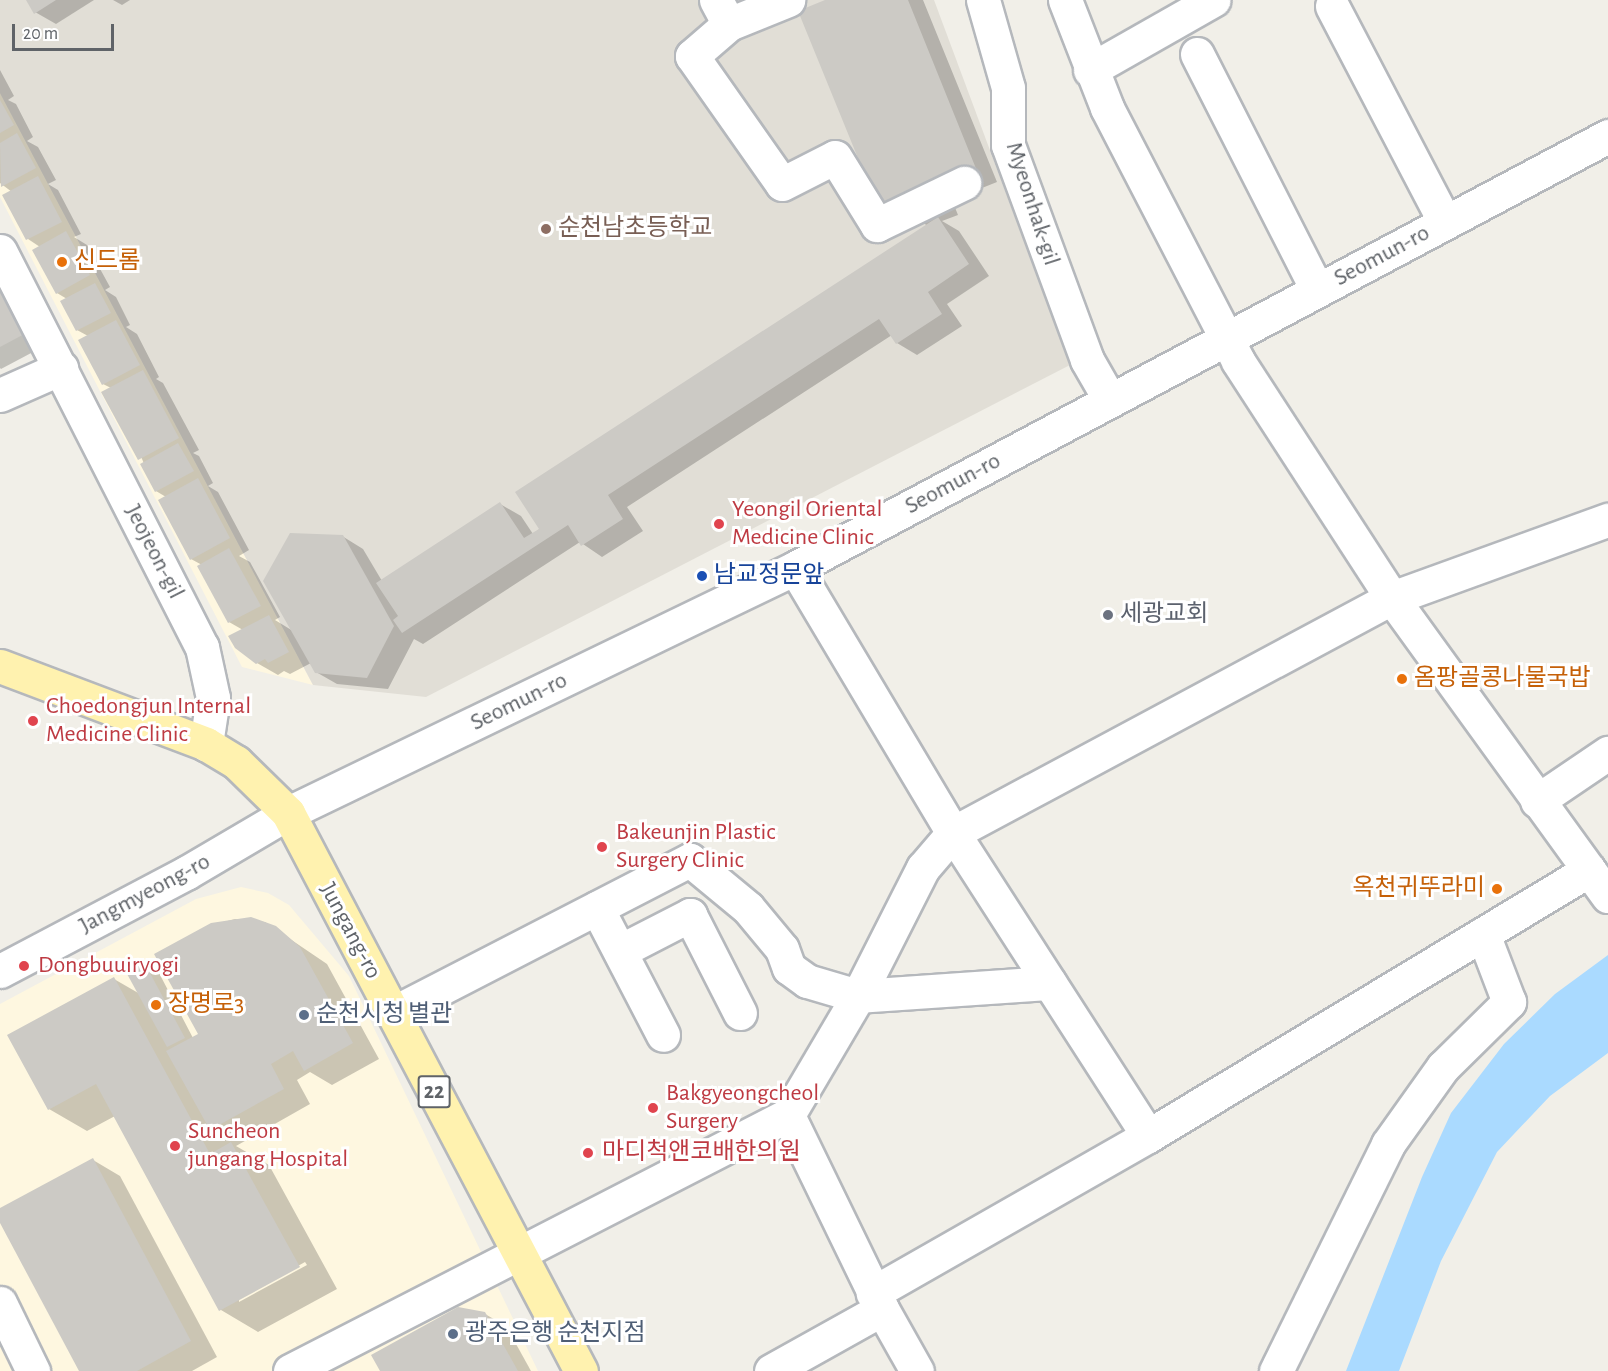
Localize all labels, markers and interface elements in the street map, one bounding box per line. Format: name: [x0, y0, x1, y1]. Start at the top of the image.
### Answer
scale bar: [15, 12, 117, 50]
text: 20 m: [23, 25, 58, 43]
street label: Myeonhak-gil: [999, 139, 1065, 269]
place label: 순천남초등학교: [558, 215, 713, 243]
street label: Seomun-ro: [1329, 219, 1435, 293]
marker: 순천남초등학교: [539, 222, 553, 236]
place label: 신드롬: [74, 248, 140, 276]
marker: 신드롬: [55, 255, 69, 269]
street label: Seomun-ro: [900, 447, 1006, 521]
place label: Yeongil Oriental Medicine Clinic: [732, 496, 882, 552]
street label: Jeojeon-gil: [118, 500, 190, 604]
marker: Yeongil Oriental Medicine Clinic: [710, 515, 728, 533]
place label: 남교정문앞: [714, 562, 824, 590]
marker: 남교정문앞: [695, 569, 709, 583]
place label: 세광교회: [1120, 601, 1208, 629]
marker: 세광교회: [1101, 608, 1115, 622]
place label: 옴팡골콩나물국밥: [1414, 665, 1591, 693]
street label: Seomun-ro: [466, 666, 572, 738]
marker: 옴팡골콩나물국밥: [1395, 672, 1409, 686]
place label: Choedongjun Internal Medicine Clinic: [46, 693, 251, 749]
marker: Choedongjun Internal Medicine Clinic: [24, 712, 42, 730]
place label: Bakeunjin Plastic Surgery Clinic: [616, 819, 776, 875]
marker: Bakeunjin Plastic Surgery Clinic: [593, 838, 611, 856]
street label: Jangmyeong-ro: [75, 847, 215, 941]
place label: 옥천귀뚜라미: [1353, 875, 1485, 903]
street label: Jungang-ro: [313, 878, 387, 984]
marker: 옥천귀뚜라미: [1490, 882, 1504, 896]
place label: Dongbuuiryogi: [38, 952, 179, 980]
marker: Dongbuuiryogi: [15, 957, 33, 975]
place label: 장명로3: [168, 991, 244, 1019]
marker: 장명로3: [149, 998, 163, 1012]
place label: 순천시청 별관: [316, 1001, 452, 1029]
marker: 순천시청 별관: [297, 1008, 311, 1022]
road number: 22: [418, 1073, 450, 1111]
place label: Bakgyeongcheol Surgery: [666, 1080, 819, 1136]
marker: Bakgyeongcheol Surgery: [644, 1099, 662, 1117]
place label: Suncheon jungang Hospital: [188, 1118, 348, 1174]
marker: Suncheon jungang Hospital: [166, 1137, 184, 1155]
place label: 마디척앤코배한의원: [602, 1139, 801, 1167]
marker: 마디척앤코배한의원: [579, 1144, 597, 1162]
place label: 광주은행 순천지점: [465, 1320, 646, 1348]
marker: 광주은행 순천지점: [446, 1327, 460, 1341]

